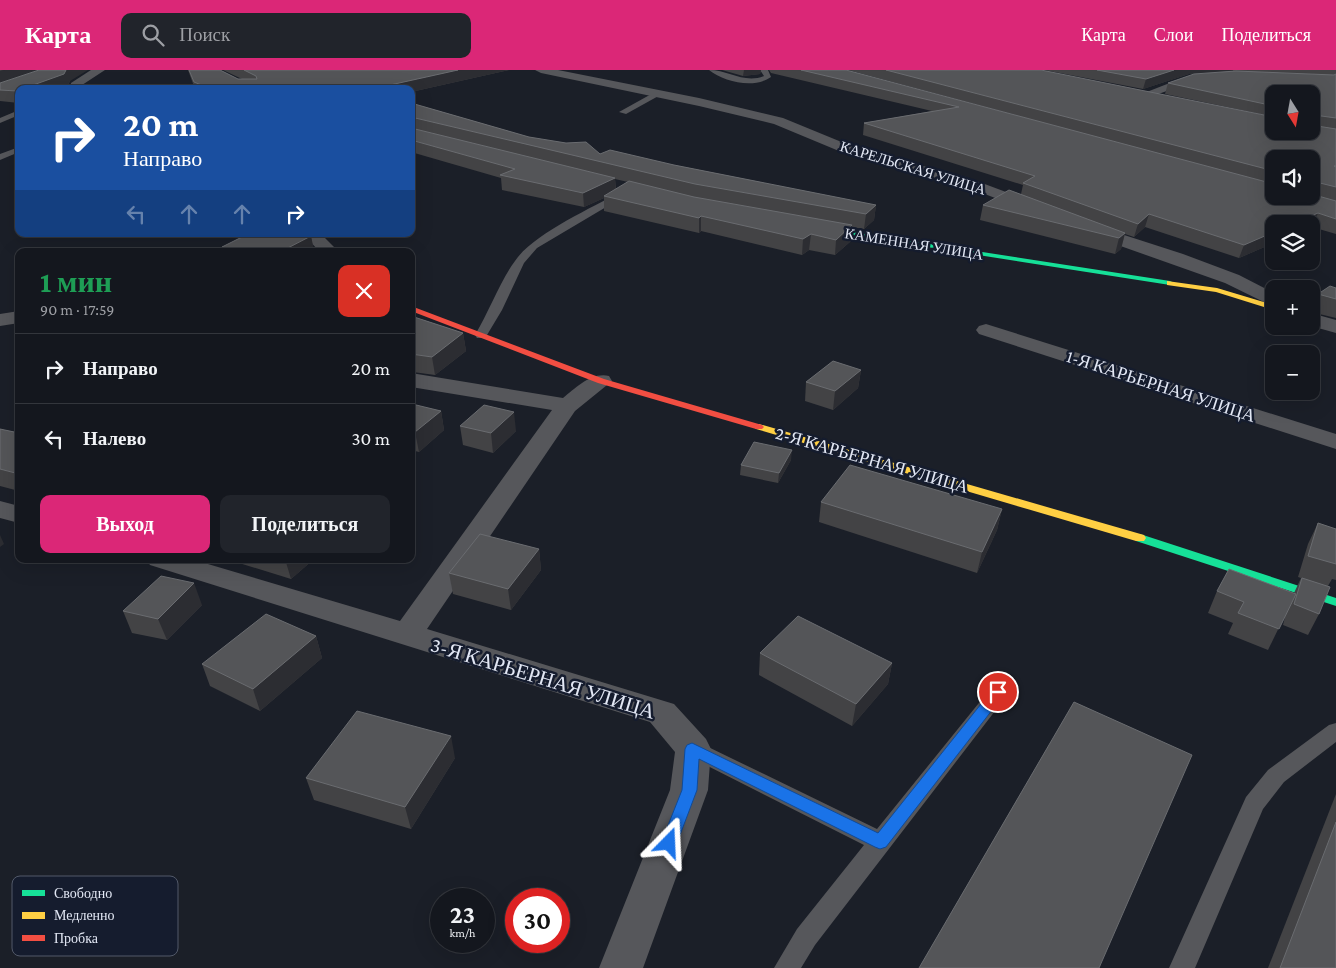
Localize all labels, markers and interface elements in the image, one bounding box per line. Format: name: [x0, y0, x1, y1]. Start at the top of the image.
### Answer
search box: [121, 13, 471, 58]
text: Карта: [25, 21, 91, 48]
icon: search: [139, 21, 167, 49]
text: Поиск: [179, 24, 230, 45]
text: Карта: [1081, 25, 1126, 45]
text: Слои: [1154, 25, 1193, 45]
text: Поделиться: [1221, 25, 1311, 45]
north arrow: [1265, 85, 1320, 140]
map controls: [1265, 85, 1320, 400]
icon: right: [40, 105, 105, 170]
text: 20 m: [123, 105, 198, 144]
street label: КАРЕЛЬСКАЯ УЛИЦА: [838, 138, 988, 198]
text: Направо: [123, 146, 202, 171]
button: sound: [1265, 150, 1320, 205]
icon: left: [122, 200, 150, 228]
icon: ahead: [175, 200, 203, 228]
icon: ahead: [228, 200, 256, 228]
icon: right: [281, 200, 309, 228]
button: layers: [1265, 215, 1320, 270]
street label: КАМЕННАЯ УЛИЦА: [843, 225, 985, 263]
text: 1 мин: [40, 265, 112, 298]
button: close: [338, 265, 390, 317]
button: +: [1265, 280, 1320, 335]
text: 90 m · 17:59: [40, 301, 114, 318]
button: −: [1265, 345, 1320, 400]
street label: 1-Я КАРЬЕРНАЯ УЛИЦА: [1064, 346, 1258, 426]
icon: right: [40, 355, 68, 383]
text: Направо: [83, 358, 158, 379]
text: 20 m: [351, 358, 390, 379]
street label: 2-Я КАРЬЕРНАЯ УЛИЦА: [773, 423, 971, 497]
icon: left: [40, 425, 68, 453]
text: Налево: [83, 428, 146, 449]
text: 30 m: [351, 428, 390, 449]
button: Выход: [40, 495, 210, 553]
button: Поделиться: [220, 495, 390, 553]
street label: 3-Я КАРЬЕРНАЯ УЛИЦА: [428, 632, 659, 724]
pin: [977, 671, 1019, 713]
icon: arrive: [984, 678, 1012, 706]
position arrow: [642, 816, 694, 868]
legend: [12, 876, 178, 956]
text: Свободно: [54, 885, 112, 901]
speed limit sign: 30: [505, 888, 570, 953]
text: 23: [450, 901, 475, 928]
text: Медленно: [54, 907, 115, 923]
text: km/h: [450, 926, 475, 940]
text: Пробка: [54, 930, 99, 946]

